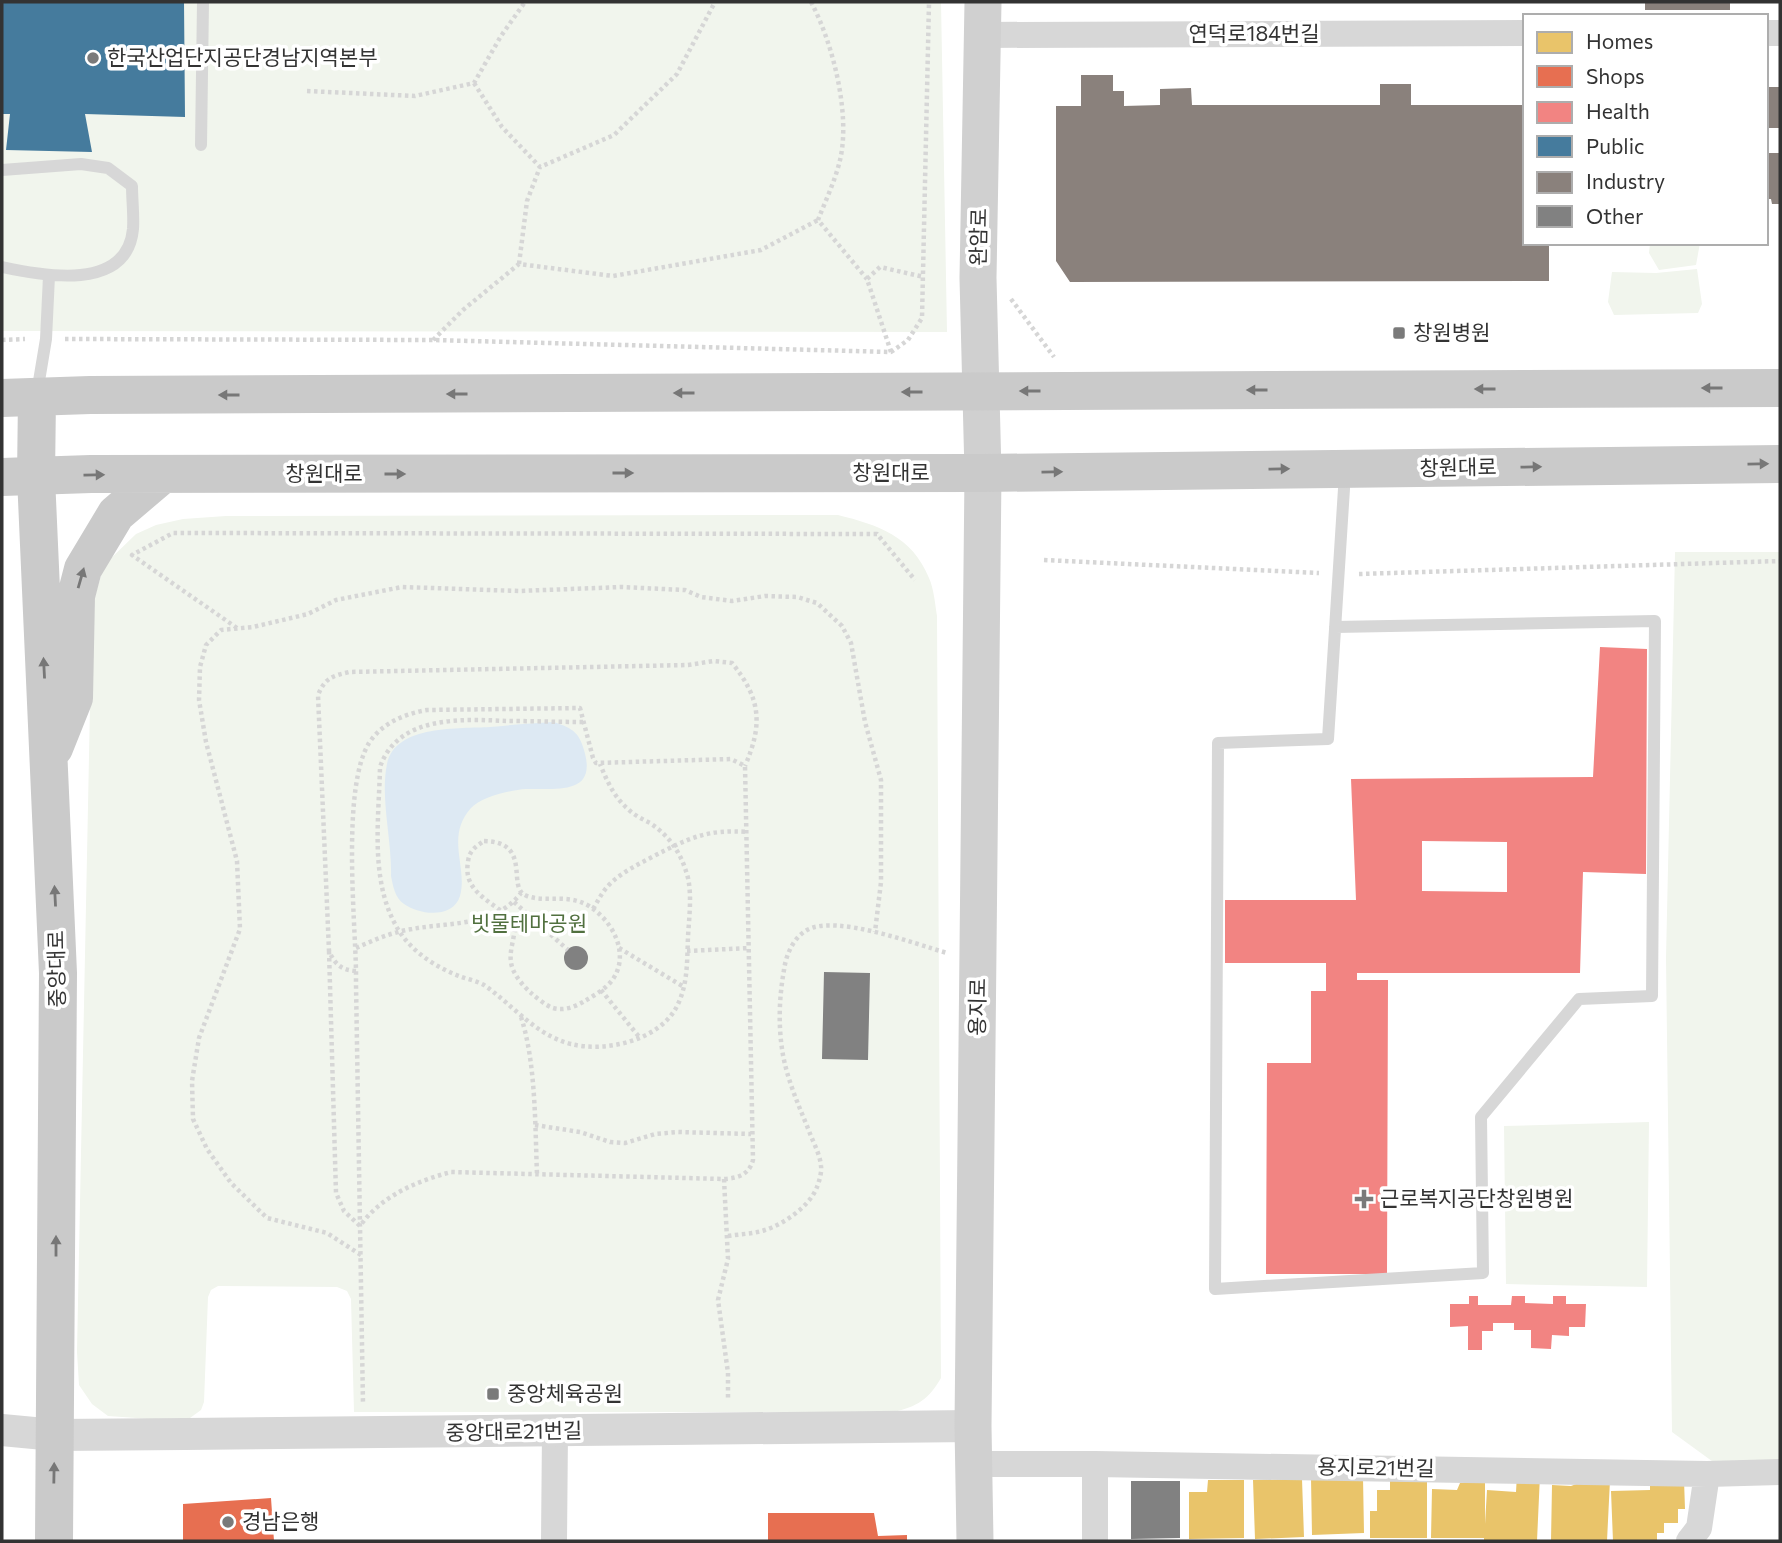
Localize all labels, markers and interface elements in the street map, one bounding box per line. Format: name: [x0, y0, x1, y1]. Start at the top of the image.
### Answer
legend: [1523, 14, 1768, 245]
street label: 연덕로184번길: [1189, 20, 1319, 45]
text: Homes: [1586, 28, 1653, 53]
place label: 한국산업단지공단경남지역본부: [107, 44, 377, 69]
marker: 한국산업단지공단경남지역본부: [85, 50, 101, 66]
text: Shops: [1586, 63, 1645, 88]
text: Health: [1586, 98, 1650, 123]
text: Public: [1586, 133, 1644, 158]
text: Industry: [1586, 168, 1665, 193]
text: Other: [1586, 203, 1643, 228]
street label: 완암로: [964, 208, 991, 266]
place label: 창원병원: [1413, 319, 1490, 344]
marker: 창원병원: [1391, 325, 1407, 341]
one-way arrow: [1701, 382, 1723, 394]
one-way arrow: [1473, 383, 1495, 395]
one-way arrow: [1246, 384, 1268, 396]
one-way arrow: [901, 386, 923, 398]
one-way arrow: [1018, 386, 1040, 397]
one-way arrow: [673, 387, 695, 399]
one-way arrow: [446, 388, 468, 400]
one-way arrow: [218, 389, 240, 401]
street label: 창원대로: [1419, 453, 1497, 480]
one-way arrow: [1748, 458, 1770, 470]
street label: 창원대로: [852, 459, 930, 484]
street label: 창원대로: [285, 460, 363, 485]
one-way arrow: [1520, 461, 1542, 473]
one-way arrow: [1268, 464, 1290, 475]
one-way arrow: [1041, 466, 1063, 478]
one-way arrow: [612, 467, 634, 479]
one-way arrow: [385, 468, 407, 480]
one-way arrow: [84, 469, 106, 480]
one-way arrow: [76, 567, 87, 589]
one-way arrow: [38, 657, 49, 679]
one-way arrow: [49, 884, 60, 906]
park label: 빗물테마공원: [471, 910, 587, 935]
street label: 중앙대로: [42, 930, 69, 1008]
street label: 용지로: [963, 978, 990, 1036]
place label: 근로복지공단창원병원: [1380, 1185, 1573, 1210]
marker: 근로복지공단창원병원: [1354, 1189, 1374, 1209]
one-way arrow: [50, 1234, 62, 1256]
place label: 중앙체육공원: [507, 1380, 623, 1405]
marker: 중앙체육공원: [485, 1386, 501, 1402]
street label: 중앙대로21번길: [445, 1417, 582, 1444]
street label: 용지로21번길: [1317, 1453, 1435, 1480]
one-way arrow: [49, 1462, 60, 1484]
place label: 경남은행: [242, 1508, 319, 1533]
marker: 경남은행: [220, 1514, 236, 1530]

